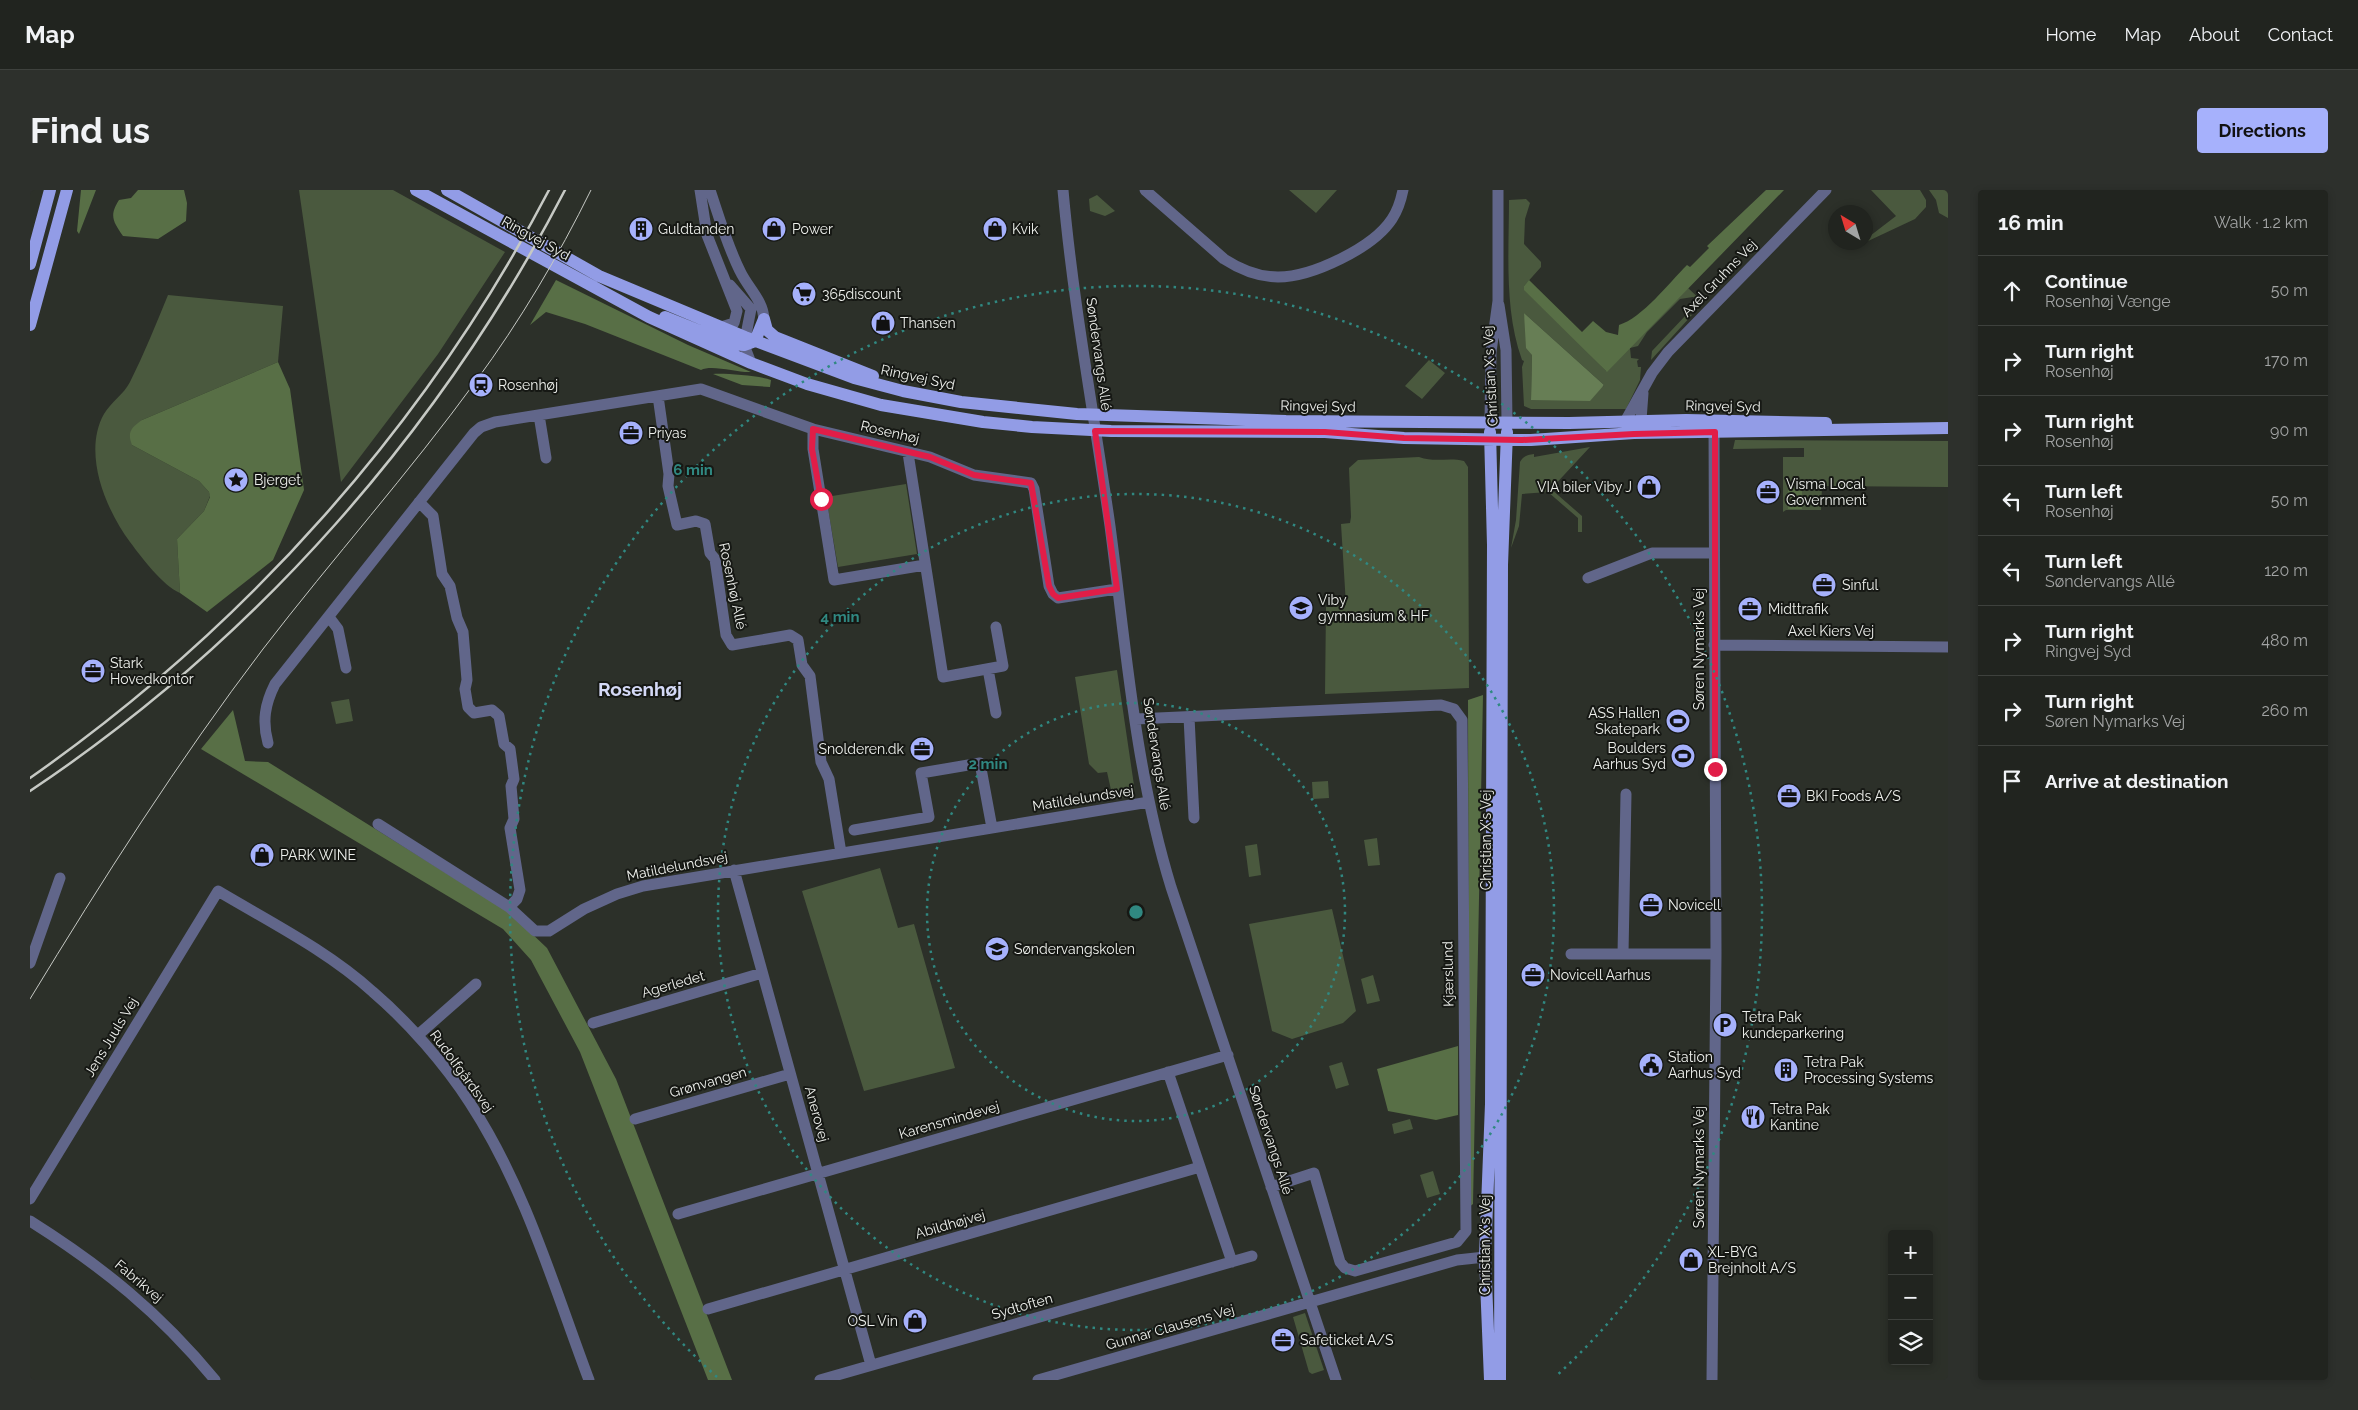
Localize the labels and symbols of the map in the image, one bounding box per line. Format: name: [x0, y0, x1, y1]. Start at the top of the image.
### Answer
north arrow: [1828, 205, 1873, 250]
street label: Ringvej Syd: [499, 213, 573, 263]
building icon: Guldtanden: [628, 216, 654, 242]
shop icon: Power: [761, 216, 787, 242]
shop icon: Kvik: [982, 216, 1008, 242]
place label: Guldtanden: [658, 221, 734, 237]
place label: Power: [792, 221, 833, 237]
place label: Kvik: [1012, 221, 1039, 237]
street label: Axel Gruhns Vej: [1678, 236, 1760, 320]
supermarket icon: 365discount: [791, 281, 817, 307]
place label: 365discount: [822, 286, 901, 302]
street label: Søndervangs Allé: [1083, 297, 1115, 411]
shop icon: Thansen: [870, 310, 896, 336]
place label: Thansen: [900, 315, 956, 331]
street label: Christian X's Vej: [1479, 325, 1501, 427]
street label: Ringvej Syd: [879, 361, 957, 393]
station icon: Rosenhøj: [468, 372, 494, 398]
place label: Rosenhøj: [498, 377, 558, 393]
street label: Ringvej Syd: [1280, 397, 1356, 415]
street label: Ringvej Syd: [1685, 397, 1761, 415]
street label: Rosenhøj: [859, 417, 921, 447]
office icon: Priyas: [618, 420, 644, 446]
place label: Priyas: [648, 425, 687, 441]
text: 6 min: [673, 461, 713, 479]
place icon: Bjerget: [223, 467, 249, 493]
place label: Bjerget: [254, 472, 301, 488]
shop icon: VIA biler Viby J: [1636, 474, 1662, 500]
place label: Visma Local Government: [1786, 476, 1867, 508]
place label: VIA biler Viby J: [1537, 479, 1632, 495]
office icon: Visma Local Government: [1755, 479, 1781, 505]
route start: [810, 488, 833, 511]
street label: Rosenhøj Allé: [716, 541, 750, 631]
office icon: Sinful: [1811, 572, 1837, 598]
place label: Sinful: [1842, 577, 1879, 593]
street label: Søren Nymarks Vej: [1691, 588, 1707, 710]
place label: Viby gymnasium & HF: [1318, 592, 1429, 624]
school or university icon: Viby gymnasium & HF: [1288, 595, 1314, 621]
office icon: Midttrafik: [1737, 596, 1763, 622]
place label: Midttrafik: [1768, 601, 1829, 617]
text: 4 min: [820, 608, 860, 626]
street label: Axel Kiers Vej: [1788, 623, 1874, 639]
place label: Stark Hovedkontor: [110, 655, 194, 687]
office icon: Stark Hovedkontor: [80, 658, 106, 684]
district label: Rosenhøj: [598, 678, 682, 700]
street label: Søndervangs Allé: [1140, 697, 1174, 811]
place label: ASS Hallen Skatepark: [1588, 705, 1661, 737]
sports icon: ASS Hallen Skatepark: [1665, 708, 1691, 734]
office icon: Snolderen.dk: [909, 736, 935, 762]
place label: Boulders Aarhus Syd: [1593, 740, 1666, 772]
place label: Snolderen.dk: [818, 741, 905, 757]
sports icon: Boulders Aarhus Syd: [1670, 743, 1696, 769]
text: 2 min: [969, 755, 1007, 773]
route end: [1704, 758, 1727, 781]
street label: Matildelundsvej: [1031, 782, 1135, 814]
office icon: BKI Foods A/S: [1776, 783, 1802, 809]
place label: BKI Foods A/S: [1806, 788, 1901, 804]
street label: Christian X's Vej: [1478, 790, 1494, 890]
shop icon: PARK WINE: [249, 842, 275, 868]
place label: PARK WINE: [280, 847, 356, 863]
street label: Matildelundsvej: [625, 848, 729, 884]
office icon: Novicell: [1638, 892, 1664, 918]
place label: Novicell: [1668, 897, 1721, 913]
centre of rings: [1127, 903, 1145, 921]
school or university icon: Søndervangskolen: [984, 936, 1010, 962]
place label: Søndervangskolen: [1014, 941, 1135, 957]
street label: Kjærslund: [1439, 941, 1457, 1007]
office icon: Novicell Aarhus: [1520, 962, 1546, 988]
street label: Agerledet: [640, 967, 707, 1001]
place label: Novicell Aarhus: [1550, 967, 1651, 983]
street label: Jens Juuls Vej: [81, 994, 141, 1080]
place label: Tetra Pak kundeparkering: [1742, 1009, 1844, 1041]
parking icon: Tetra Pak kundeparkering: [1712, 1012, 1738, 1038]
street label: Rudolfgårdsvej: [427, 1027, 497, 1115]
place label: Station Aarhus Syd: [1668, 1049, 1741, 1081]
public building icon: Station Aarhus Syd: [1638, 1052, 1664, 1078]
place label: Tetra Pak Processing Systems: [1804, 1054, 1934, 1086]
building icon: Tetra Pak Processing Systems: [1773, 1057, 1799, 1083]
street label: Grønvangen: [668, 1063, 748, 1101]
street label: Søndervangs Allé: [1246, 1083, 1296, 1197]
street label: Anerovej: [802, 1084, 832, 1144]
street label: Karensmindevej: [897, 1098, 1001, 1142]
place label: Tetra Pak Kantine: [1770, 1101, 1830, 1133]
restaurant icon: Tetra Pak Kantine: [1740, 1104, 1766, 1130]
street label: Søren Nymarks Vej: [1691, 1106, 1707, 1228]
street label: Christian X's Vej: [1477, 1195, 1493, 1295]
street label: Abildhøjvej: [913, 1206, 987, 1242]
place label: XL-BYG Brejnholt A/S: [1708, 1244, 1797, 1276]
shop icon: XL-BYG Brejnholt A/S: [1678, 1247, 1704, 1273]
street label: Fabrikvej: [112, 1256, 166, 1306]
street label: Sydtoften: [990, 1290, 1054, 1322]
street label: Gunnar Clausens Vej: [1104, 1301, 1236, 1353]
shop icon: OSL Vin: [902, 1308, 928, 1334]
place label: OSL Vin: [847, 1313, 898, 1329]
office icon: Safeticket A/S: [1270, 1327, 1296, 1353]
place label: Safeticket A/S: [1300, 1332, 1394, 1348]

